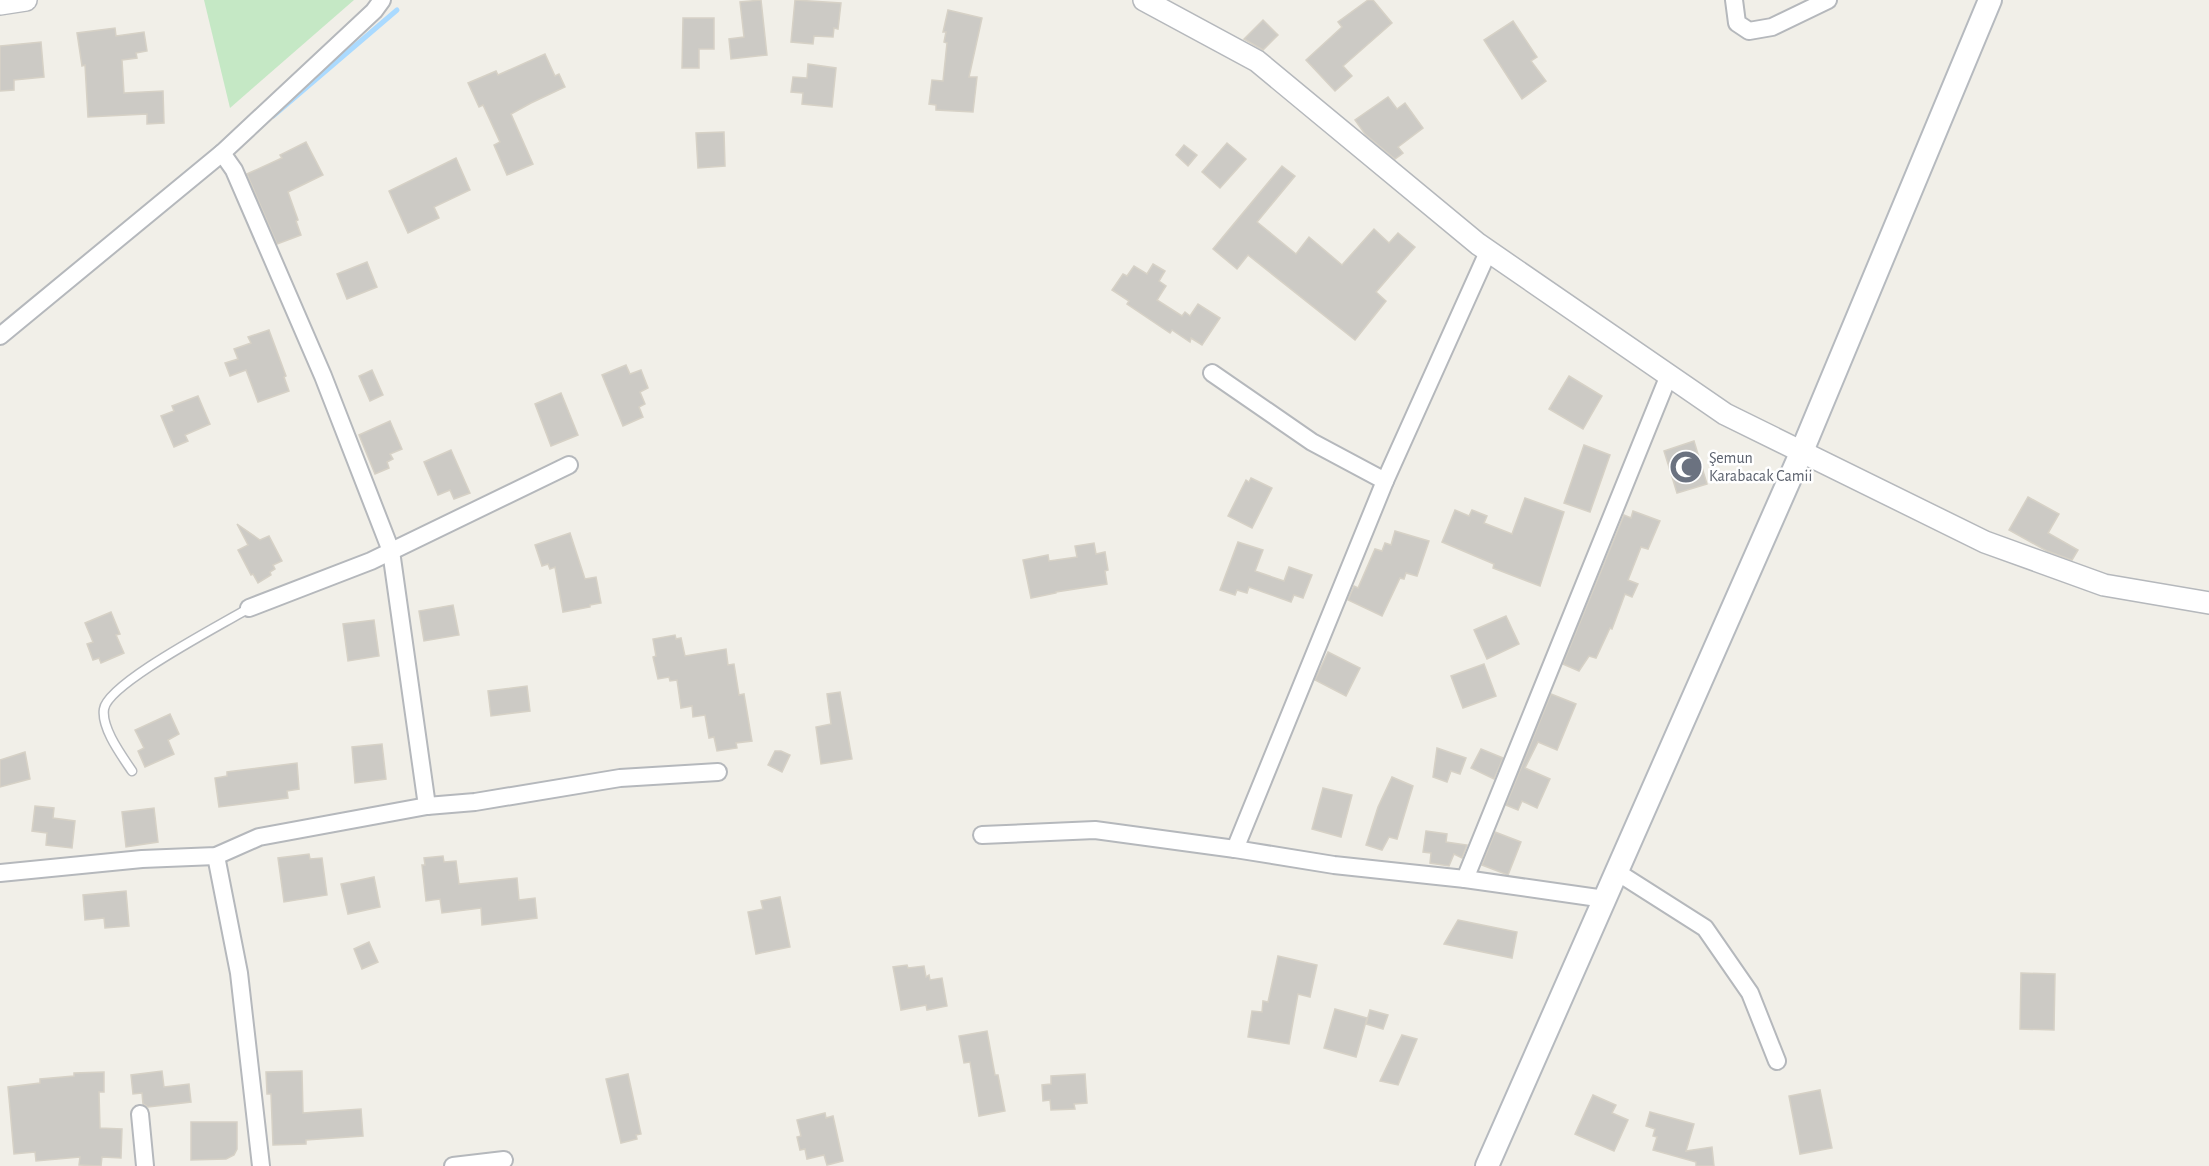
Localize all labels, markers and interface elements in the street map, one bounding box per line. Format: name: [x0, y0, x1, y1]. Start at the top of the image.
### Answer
mosque icon: Şemun Karabacak Camii: [1668, 449, 1704, 485]
place label: Şemun Karabacak Camii: [1709, 450, 1812, 484]

